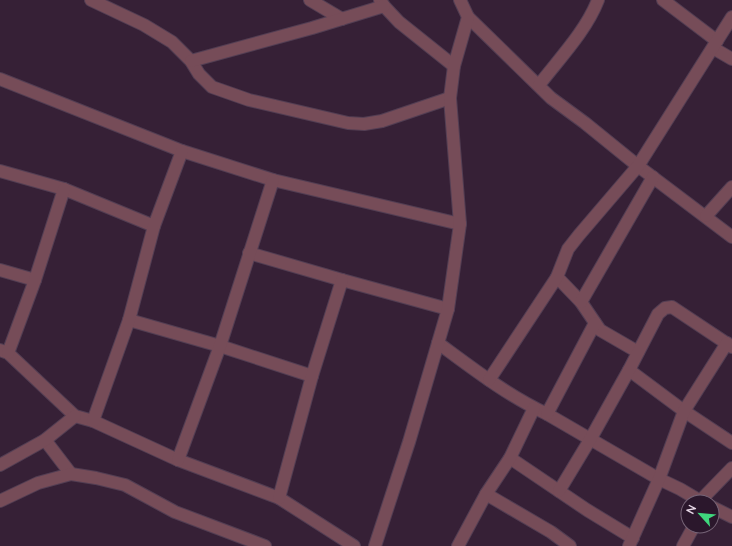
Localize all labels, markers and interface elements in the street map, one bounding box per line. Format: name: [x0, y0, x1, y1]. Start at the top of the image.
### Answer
north arrow: [680, 494, 720, 534]
text: N: [683, 503, 698, 516]

